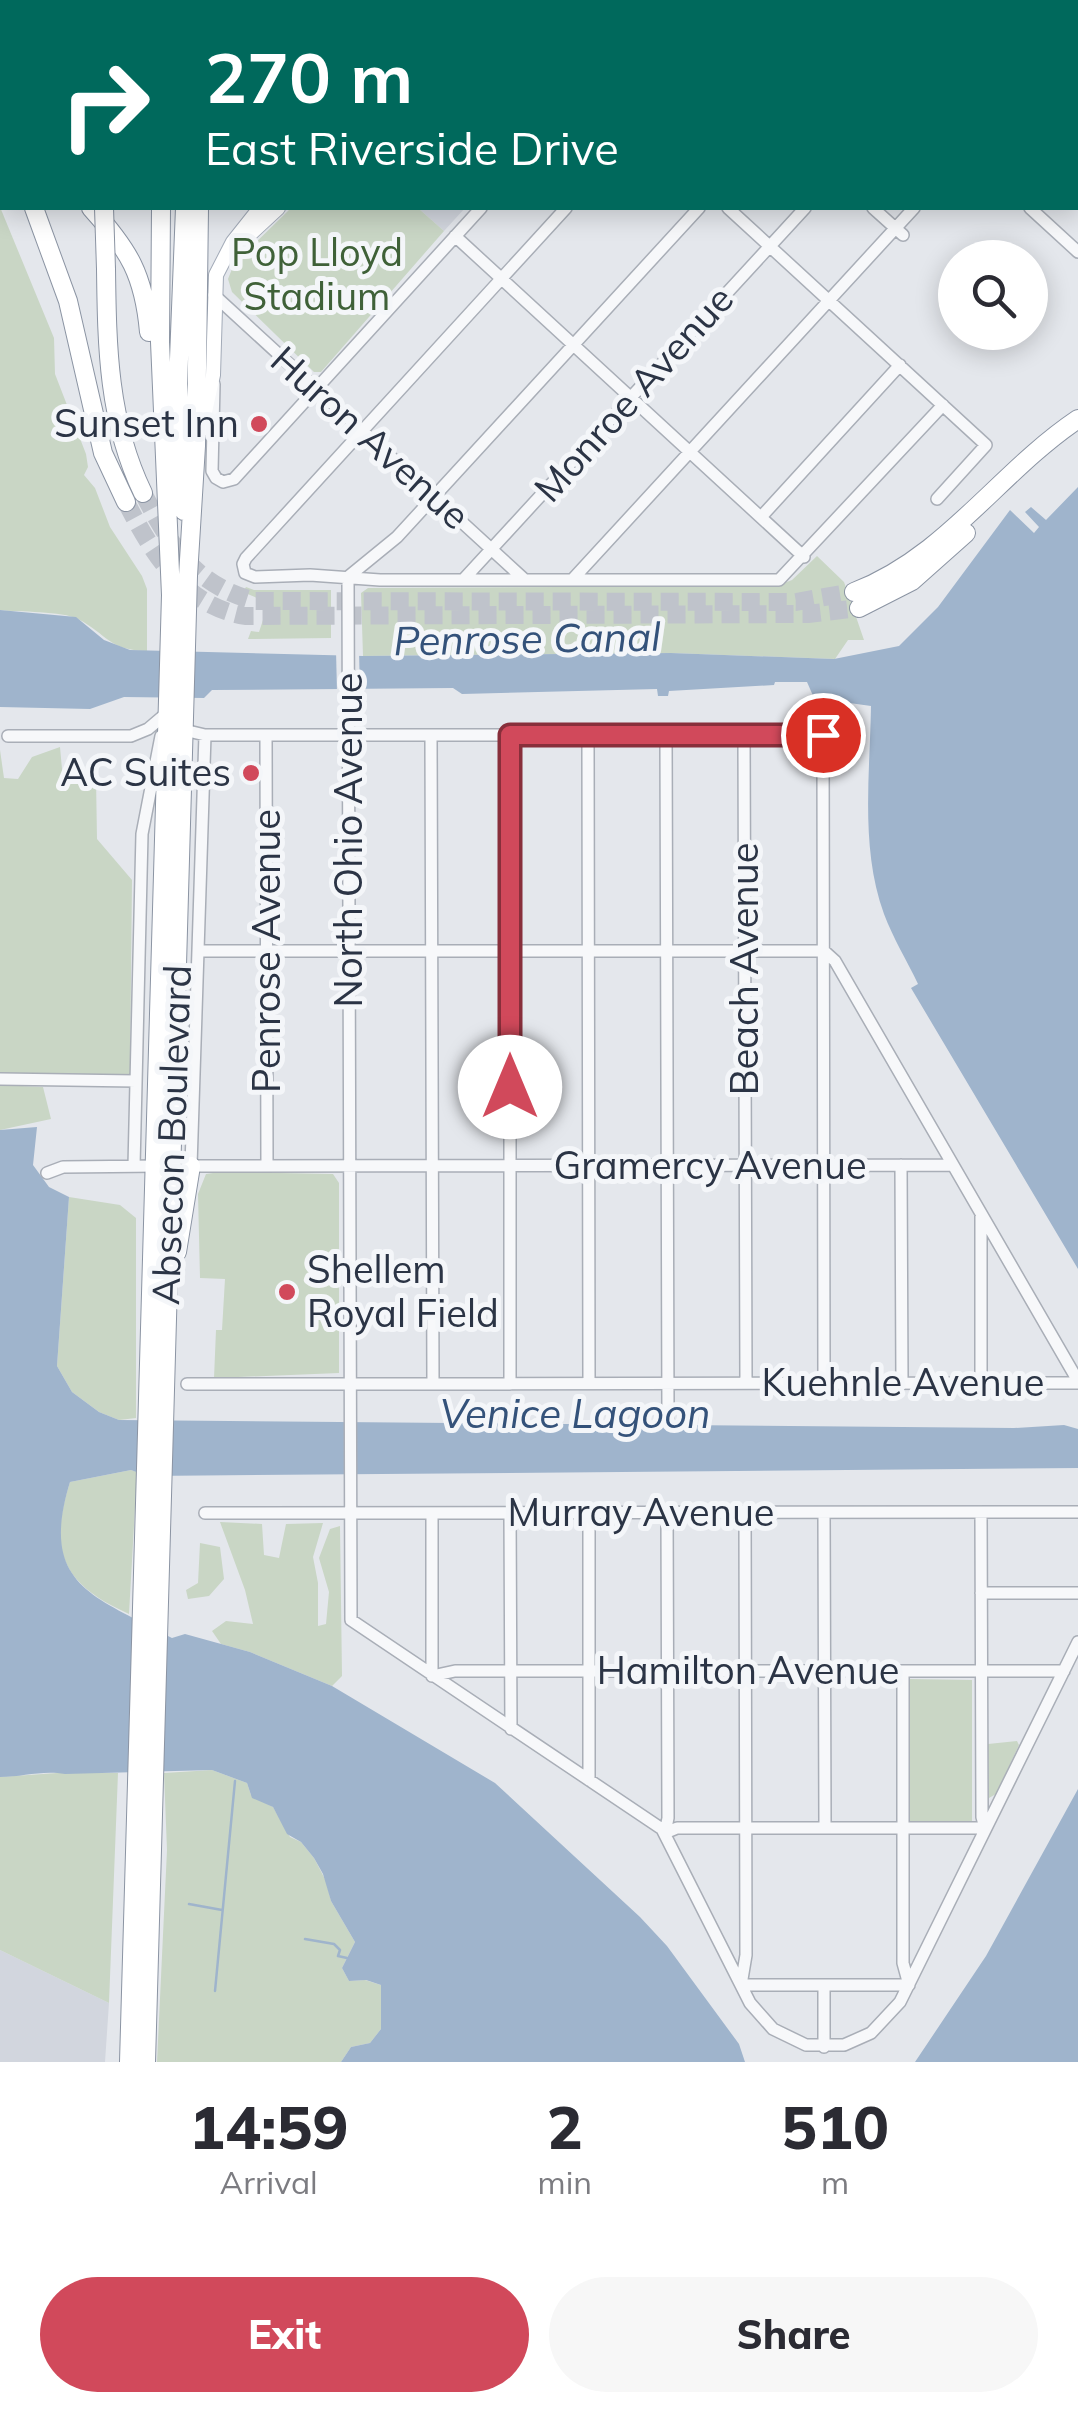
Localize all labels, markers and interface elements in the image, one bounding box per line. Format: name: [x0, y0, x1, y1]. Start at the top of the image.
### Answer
text: 270 m: [205, 33, 413, 121]
icon: right: [40, 40, 170, 170]
text: East Riverside Drive: [205, 120, 619, 176]
park label: Pop Lloyd Stadium: [231, 228, 403, 320]
map controls: [938, 240, 1048, 350]
button: search: [938, 240, 1048, 350]
street label: Monroe Avenue: [523, 275, 743, 511]
street label: Huron Avenue: [261, 335, 480, 539]
place label: Sunset Inn: [54, 399, 239, 447]
marker: Sunset Inn: [248, 413, 270, 435]
water label: Penrose Canal: [393, 611, 661, 665]
street label: North Ohio Avenue: [324, 673, 372, 1008]
pin: [781, 693, 866, 778]
icon: arrive: [796, 708, 851, 763]
place label: AC Suites: [60, 748, 231, 796]
marker: AC Suites: [240, 762, 262, 784]
street label: Penrose Avenue: [242, 809, 290, 1093]
street label: Beach Avenue: [720, 843, 768, 1095]
street label: Absecon Boulevard: [141, 964, 201, 1306]
position arrow: [458, 1035, 562, 1139]
street label: Gramercy Avenue: [553, 1141, 867, 1189]
place label: Shellem Royal Field: [307, 1245, 499, 1337]
marker: Shellem Royal Field: [276, 1281, 298, 1303]
street label: Kuehnle Avenue: [762, 1358, 1044, 1406]
water label: Venice Lagoon: [440, 1388, 710, 1438]
street label: Murray Avenue: [508, 1488, 775, 1536]
street label: Hamilton Avenue: [597, 1646, 899, 1694]
text: 14:59: [189, 2089, 349, 2164]
text: 2: [547, 2089, 583, 2164]
text: 510: [781, 2089, 889, 2164]
text: Arrival: [220, 2162, 318, 2202]
text: min: [538, 2162, 592, 2202]
text: m: [821, 2162, 849, 2202]
button: Exit: [40, 2277, 529, 2392]
button: Share: [549, 2277, 1038, 2392]

